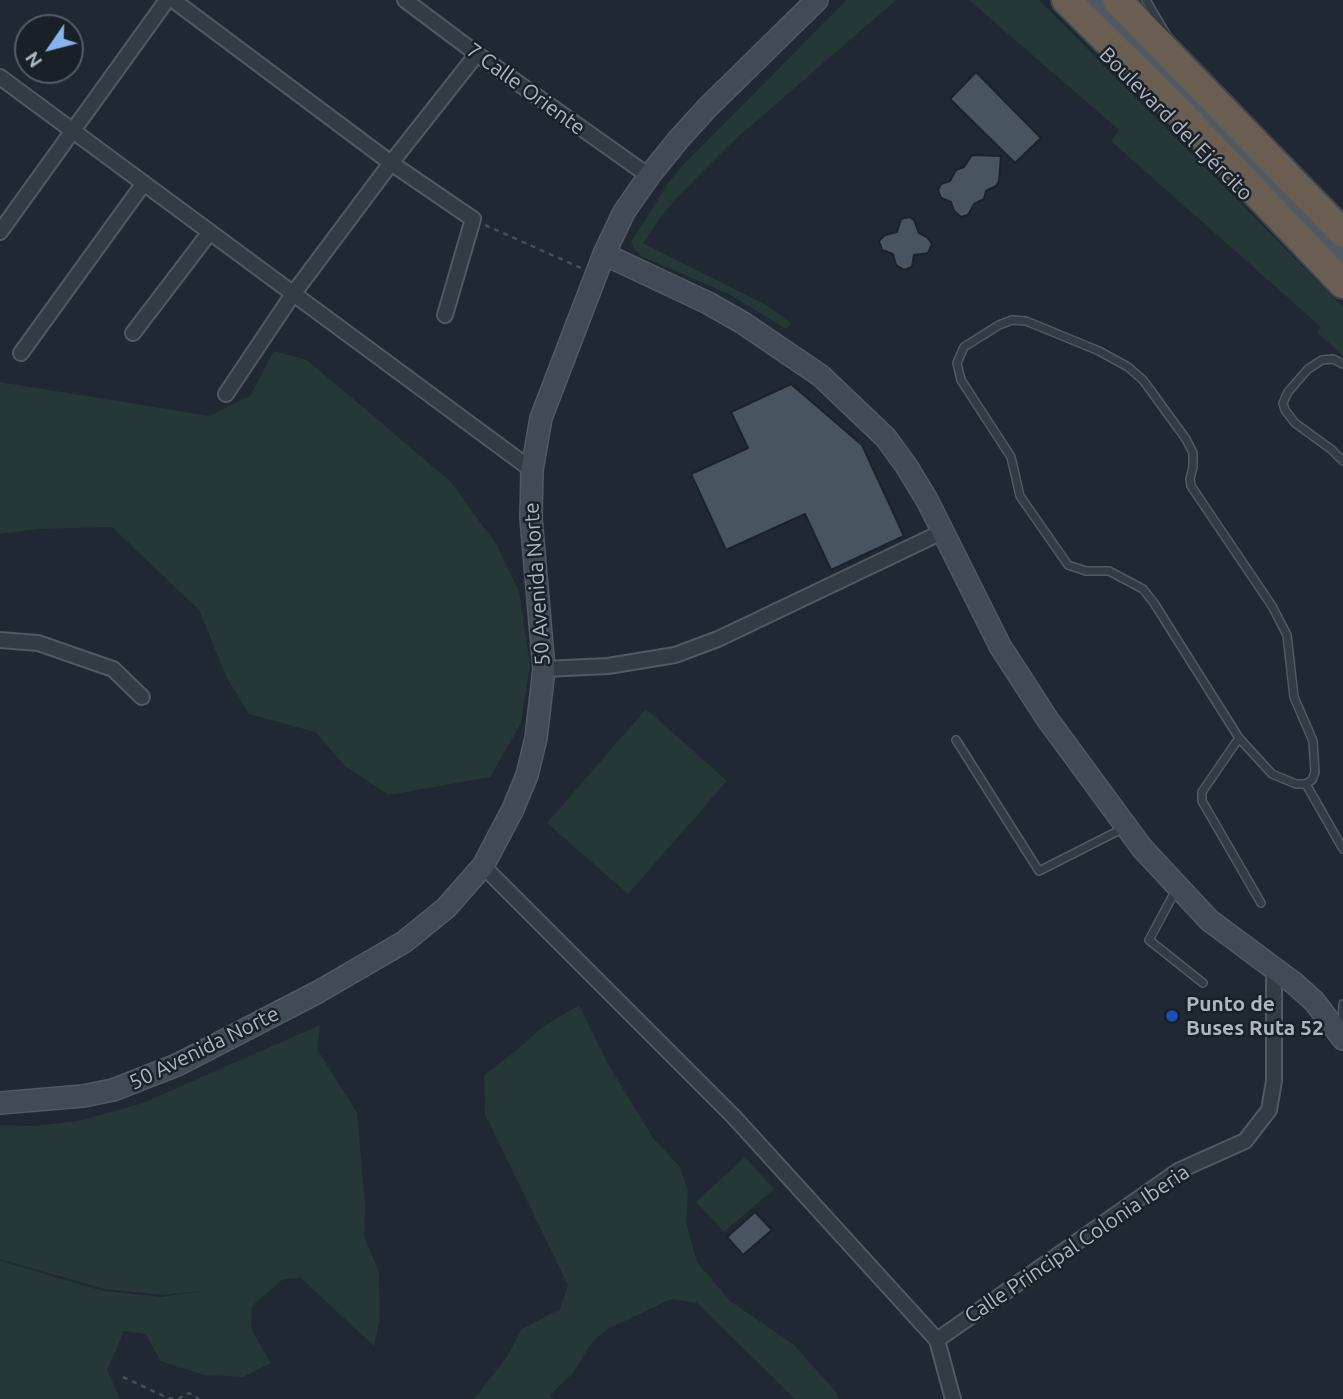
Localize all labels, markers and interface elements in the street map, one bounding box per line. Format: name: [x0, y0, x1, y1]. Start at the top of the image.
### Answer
north arrow: [14, 14, 84, 84]
street label: 7 Calle Oriente: [462, 38, 590, 140]
street label: Boulevard del Ejército: [1094, 42, 1258, 206]
text: N: [20, 48, 47, 72]
street label: 50 Avenida Norte: [519, 501, 555, 667]
place label: Punto de Buses Ruta 52: [1186, 991, 1324, 1041]
street label: 50 Avenida Norte: [125, 1001, 283, 1095]
marker: Punto de Buses Ruta 52: [1164, 1008, 1180, 1024]
street label: Calle Principal Colonia Iberia: [960, 1159, 1194, 1329]

